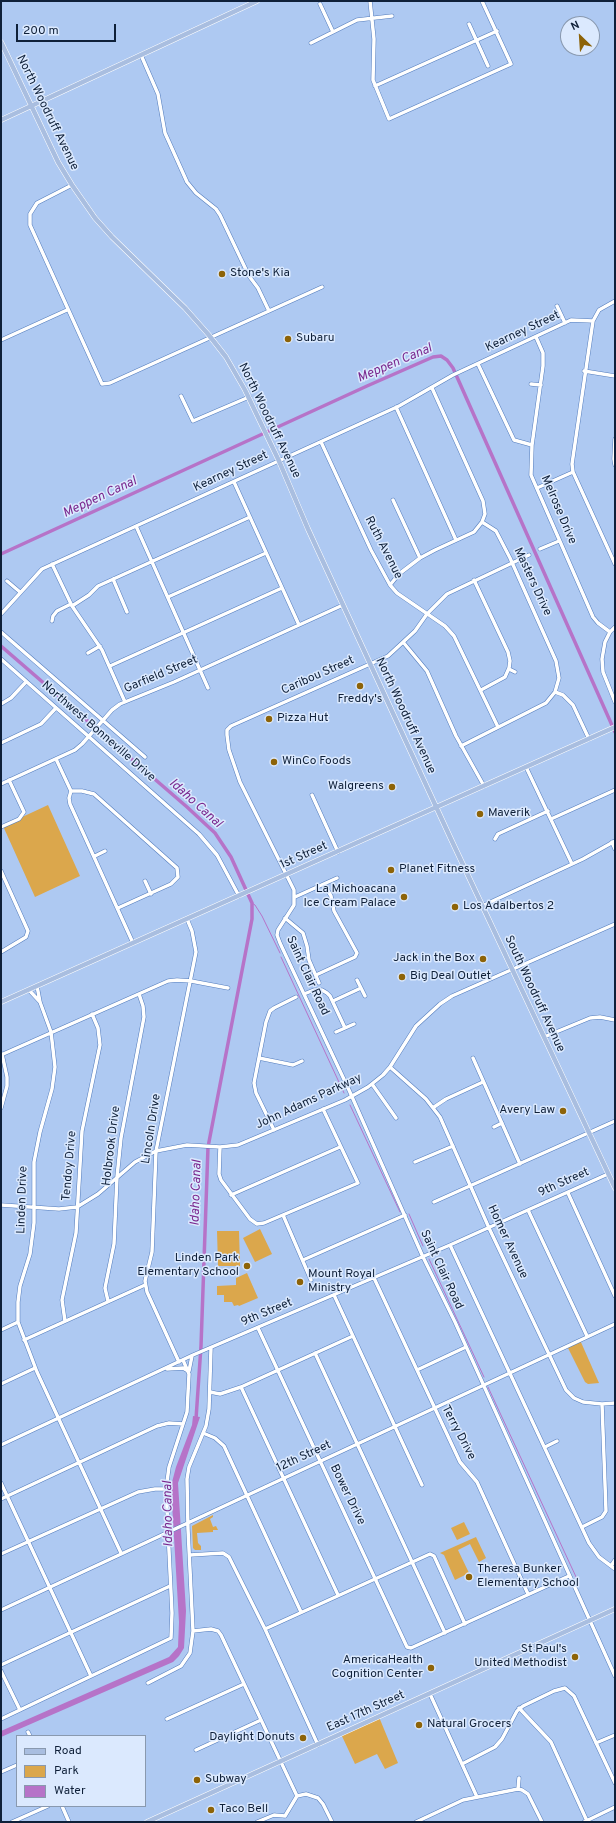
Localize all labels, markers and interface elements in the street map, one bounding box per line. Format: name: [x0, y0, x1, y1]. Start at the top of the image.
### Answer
scale bar: [18, 16, 118, 42]
north arrow: [560, 16, 600, 56]
text: N: [569, 18, 582, 34]
text: 200 m: [23, 23, 59, 39]
street label: North Woodruff Avenue: [13, 53, 81, 173]
place label: Stone's Kia: [230, 267, 290, 281]
marker: Stone's Kia: [217, 269, 227, 279]
street label: Kearney Street: [484, 308, 562, 356]
place label: Subaru: [296, 332, 335, 346]
marker: Subaru: [283, 334, 293, 344]
water label: Meppen Canal: [355, 341, 435, 387]
street label: North Woodruff Avenue: [235, 361, 303, 481]
street label: Kearney Street: [192, 448, 270, 496]
street label: Melrose Drive: [537, 473, 579, 547]
water label: Meppen Canal: [61, 474, 139, 522]
street label: Ruth Avenue: [361, 514, 405, 582]
street label: Masters Drive: [510, 546, 554, 618]
street label: Garfield Street: [122, 653, 200, 697]
street label: Caribou Street: [279, 654, 357, 698]
street label: North Woodruff Avenue: [372, 656, 438, 776]
street label: Northwest Bonneville Drive: [38, 679, 158, 785]
marker: Freddy's: [355, 681, 365, 691]
place label: Freddy's: [338, 693, 382, 707]
place label: Pizza Hut: [277, 712, 329, 726]
marker: Pizza Hut: [264, 714, 274, 724]
place label: WinCo Foods: [282, 755, 351, 769]
marker: WinCo Foods: [269, 757, 279, 767]
water label: Idaho Canal: [165, 776, 225, 832]
place label: Walgreens: [328, 780, 384, 794]
marker: Walgreens: [387, 782, 397, 792]
place label: Maverik: [488, 807, 530, 821]
marker: Maverik: [475, 809, 485, 819]
street label: 1st Street: [278, 839, 330, 873]
place label: Planet Fitness: [399, 863, 475, 877]
marker: Planet Fitness: [386, 865, 396, 875]
place label: La Michoacana Ice Cream Palace: [303, 883, 396, 911]
marker: La Michoacana Ice Cream Palace: [399, 892, 409, 902]
place label: Los Adalbertos 2: [463, 900, 554, 914]
marker: Los Adalbertos 2: [450, 902, 460, 912]
street label: South Woodruff Avenue: [501, 933, 567, 1055]
street label: Saint Clair Road: [282, 934, 332, 1018]
place label: Jack in the Box: [393, 952, 475, 966]
marker: Jack in the Box: [478, 954, 488, 964]
place label: Big Deal Outlet: [410, 970, 491, 984]
marker: Big Deal Outlet: [397, 972, 407, 982]
street label: John Adams Parkway: [254, 1071, 364, 1133]
street label: Lincoln Drive: [139, 1093, 165, 1165]
place label: Avery Law: [499, 1104, 555, 1118]
street label: Holbrook Drive: [100, 1105, 124, 1187]
marker: Avery Law: [558, 1106, 568, 1116]
street label: Tendoy Drive: [60, 1130, 80, 1202]
water label: Idaho Canal: [188, 1160, 206, 1226]
street label: 9th Street: [536, 1165, 592, 1201]
street label: Linden Drive: [15, 1166, 31, 1234]
street label: Homer Avenue: [484, 1203, 530, 1281]
street label: Saint Clair Road: [416, 1228, 466, 1312]
place label: Linden Park Elementary School: [137, 1252, 239, 1280]
marker: Linden Park Elementary School: [242, 1261, 252, 1271]
place label: Mount Royal Ministry: [308, 1268, 375, 1296]
marker: Mount Royal Ministry: [295, 1277, 305, 1287]
street label: 9th Street: [239, 1296, 295, 1330]
street label: Terry Drive: [438, 1403, 478, 1463]
street label: 12th Street: [274, 1438, 334, 1476]
street label: Bower Drive: [326, 1462, 368, 1528]
water label: Idaho Canal: [161, 1481, 177, 1547]
place label: Theresa Bunker Elementary School: [477, 1563, 579, 1591]
marker: Theresa Bunker Elementary School: [464, 1572, 474, 1582]
place label: St Paul's United Methodist: [474, 1643, 567, 1671]
marker: St Paul's United Methodist: [570, 1652, 580, 1662]
place label: AmericaHealth Cognition Center: [331, 1654, 423, 1682]
marker: AmericaHealth Cognition Center: [426, 1663, 436, 1673]
street label: East 17th Street: [325, 1688, 407, 1736]
place label: Natural Grocers: [427, 1718, 511, 1732]
marker: Natural Grocers: [414, 1720, 424, 1730]
place label: Daylight Donuts: [209, 1731, 295, 1745]
marker: Daylight Donuts: [298, 1733, 308, 1743]
legend: [16, 1735, 146, 1807]
text: Road: [54, 1743, 82, 1759]
text: Park: [54, 1763, 79, 1779]
place label: Subway: [205, 1773, 247, 1787]
marker: Subway: [192, 1775, 202, 1785]
text: Water: [54, 1783, 86, 1799]
place label: Taco Bell: [219, 1803, 268, 1817]
marker: Taco Bell: [206, 1805, 216, 1815]

